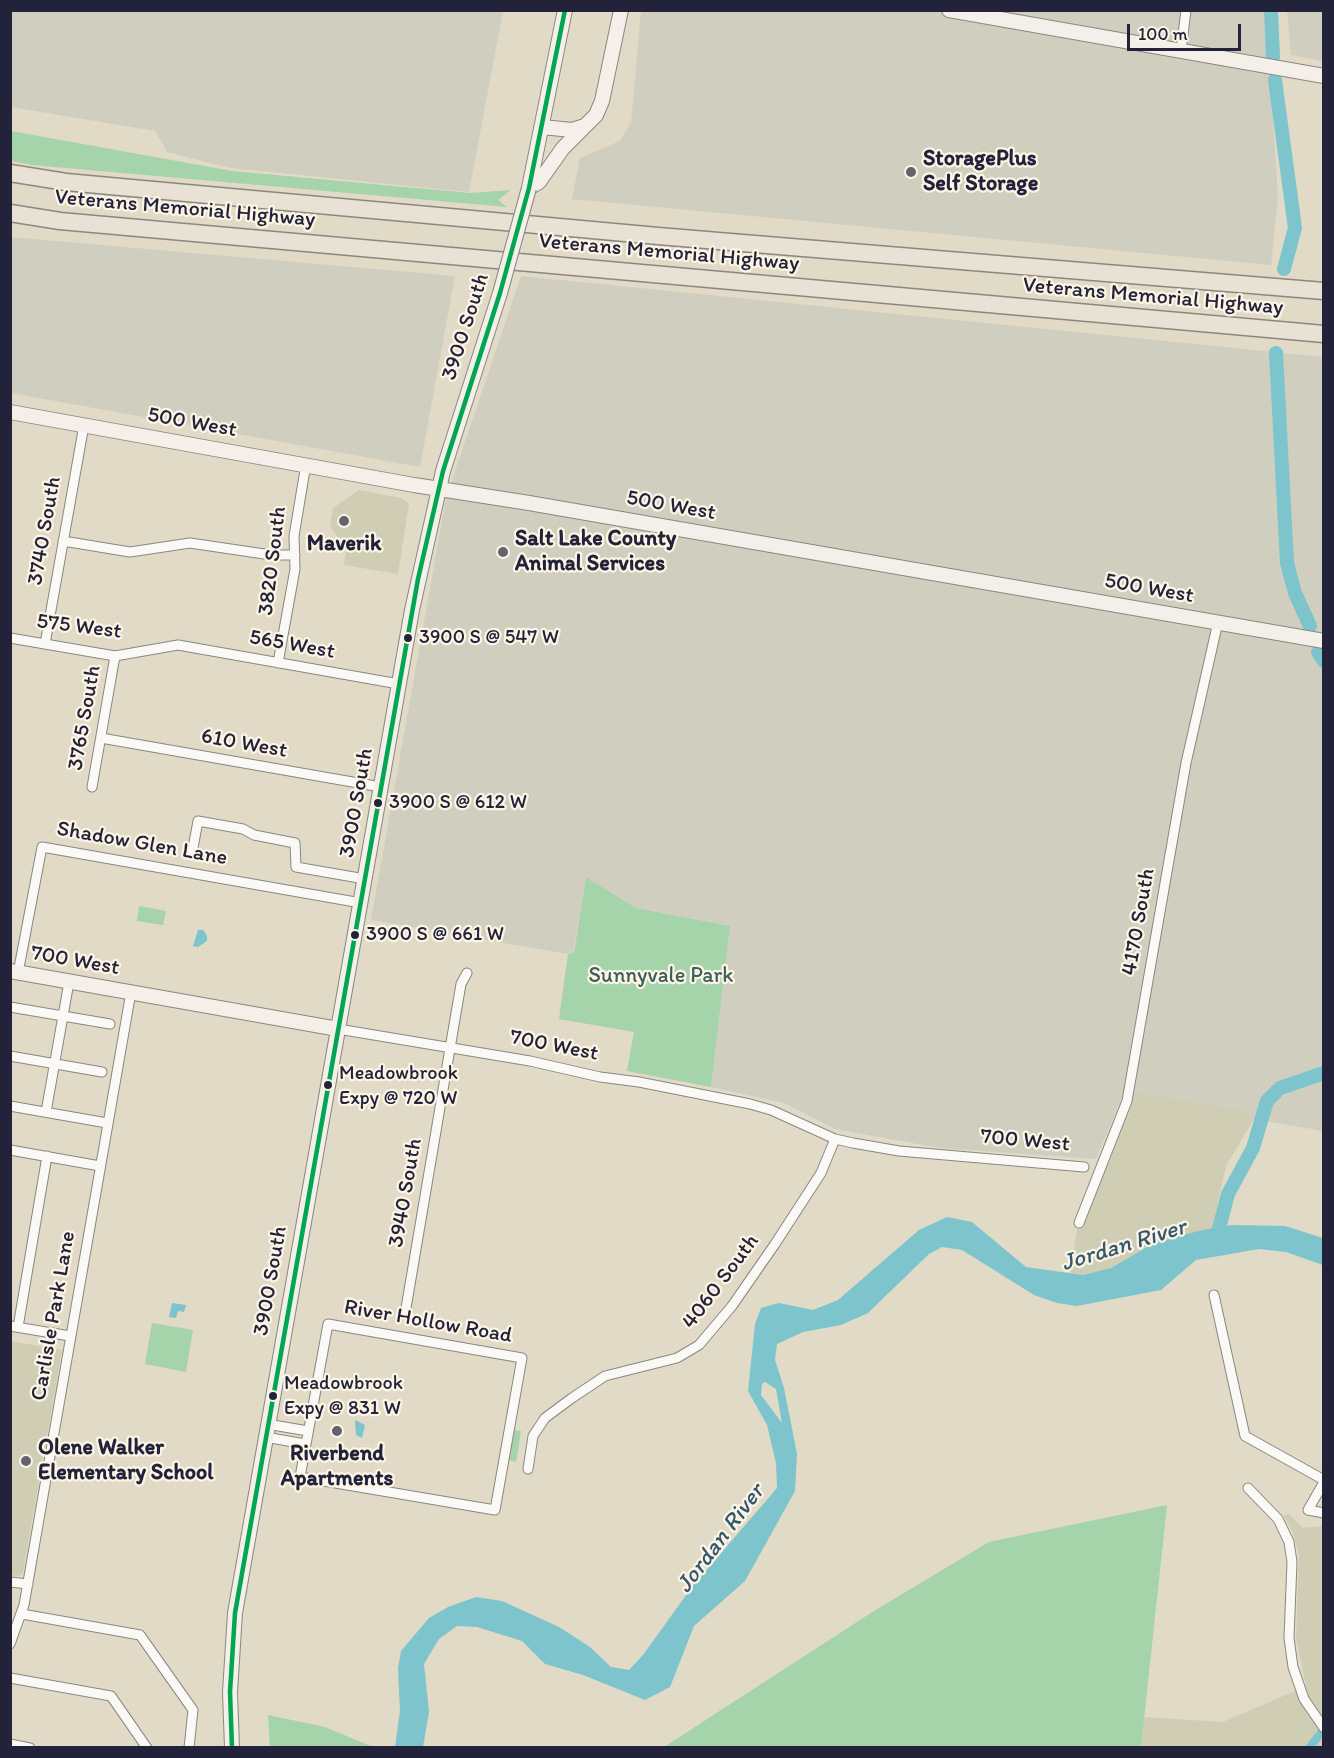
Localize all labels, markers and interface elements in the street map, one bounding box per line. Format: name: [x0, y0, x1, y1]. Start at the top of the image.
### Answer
scale bar: [1130, 12, 1244, 50]
text: 100 m: [1138, 23, 1188, 45]
place label: StoragePlus Self Storage: [923, 146, 1038, 198]
marker: StoragePlus Self Storage: [904, 165, 918, 179]
street label: Veterans Memorial Highway: [54, 184, 316, 234]
street label: Veterans Memorial Highway: [538, 228, 800, 278]
street label: 3900 South: [436, 270, 496, 384]
street label: Veterans Memorial Highway: [1022, 272, 1284, 322]
street label: 500 West: [145, 402, 239, 444]
street label: 3740 South: [22, 475, 68, 587]
street label: 500 West: [624, 485, 718, 527]
street label: 3820 South: [253, 505, 293, 617]
marker: Maverik: [337, 514, 351, 528]
place label: Salt Lake County Animal Services: [515, 526, 676, 578]
place label: Maverik: [307, 531, 381, 557]
marker: Salt Lake County Animal Services: [496, 545, 510, 559]
street label: 500 West: [1102, 568, 1196, 610]
street label: 575 West: [35, 609, 123, 645]
street label: 565 West: [247, 625, 337, 665]
place label: 3900 S @ 547 W: [419, 626, 559, 650]
marker: 3900 S @ 547 W: [402, 632, 414, 644]
street label: 3765 South: [63, 663, 107, 773]
street label: 610 West: [199, 723, 289, 765]
street label: 3900 South: [334, 746, 380, 860]
place label: 3900 S @ 612 W: [389, 791, 527, 815]
marker: 3900 S @ 612 W: [372, 797, 384, 809]
street label: Shadow Glen Lane: [55, 816, 229, 872]
street label: 4170 South: [1117, 867, 1161, 977]
place label: 3900 S @ 661 W: [366, 923, 504, 947]
marker: 3900 S @ 661 W: [349, 929, 361, 941]
street label: 700 West: [29, 940, 121, 982]
park label: Sunnyvale Park: [588, 963, 734, 989]
street label: 700 West: [508, 1025, 600, 1067]
place label: Meadowbrook Expy @ 720 W: [339, 1062, 458, 1109]
marker: Meadowbrook Expy @ 720 W: [322, 1079, 334, 1091]
street label: 700 West: [979, 1124, 1071, 1158]
street label: 3940 South: [383, 1136, 429, 1250]
water label: Jordan River: [1058, 1213, 1190, 1279]
street label: 3900 South: [248, 1224, 294, 1338]
street label: Carlisle Park Lane: [26, 1229, 82, 1403]
street label: 4060 South: [677, 1229, 765, 1335]
street label: River Hollow Road: [342, 1294, 514, 1350]
place label: Meadowbrook Expy @ 831 W: [284, 1372, 403, 1419]
marker: Meadowbrook Expy @ 831 W: [267, 1390, 279, 1402]
marker: Riverbend Apartments: [330, 1424, 344, 1438]
place label: Olene Walker Elementary School: [38, 1435, 213, 1486]
place label: Riverbend Apartments: [281, 1441, 393, 1492]
marker: Olene Walker Elementary School: [19, 1454, 33, 1468]
water label: Jordan River: [671, 1479, 771, 1599]

